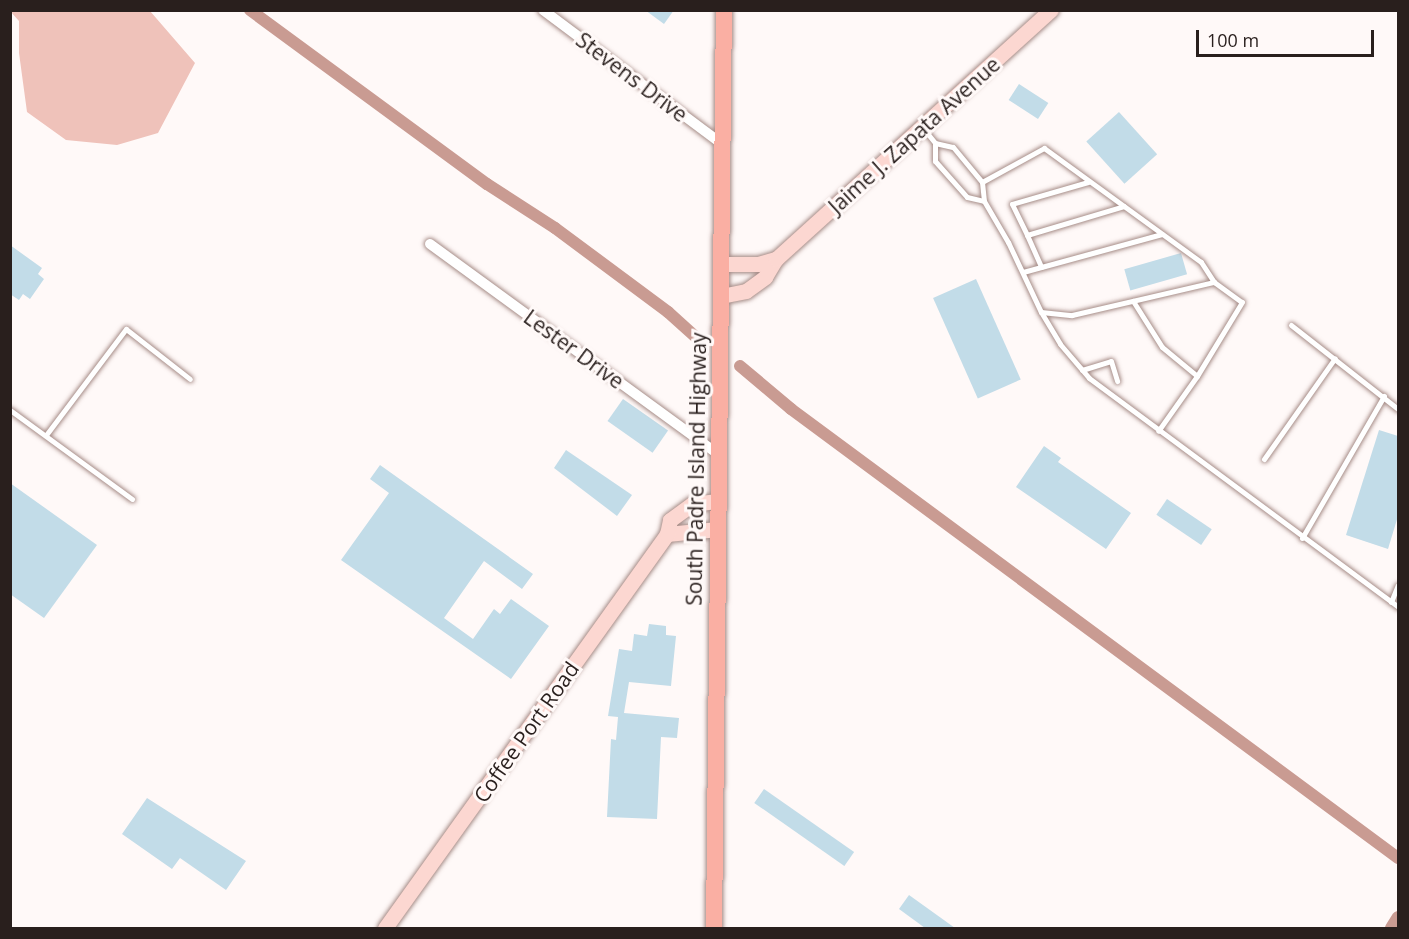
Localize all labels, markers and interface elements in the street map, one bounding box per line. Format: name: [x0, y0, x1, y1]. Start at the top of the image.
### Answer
scale bar: [1199, 18, 1378, 56]
street label: Stevens Drive: [571, 27, 693, 127]
text: 100 m: [1207, 28, 1259, 52]
street label: Jaime J. Zapata Avenue: [823, 51, 1005, 219]
street label: Lester Drive: [519, 304, 629, 394]
street label: South Padre Island Highway: [681, 332, 711, 606]
street label: Coffee Port Road: [468, 657, 584, 807]

